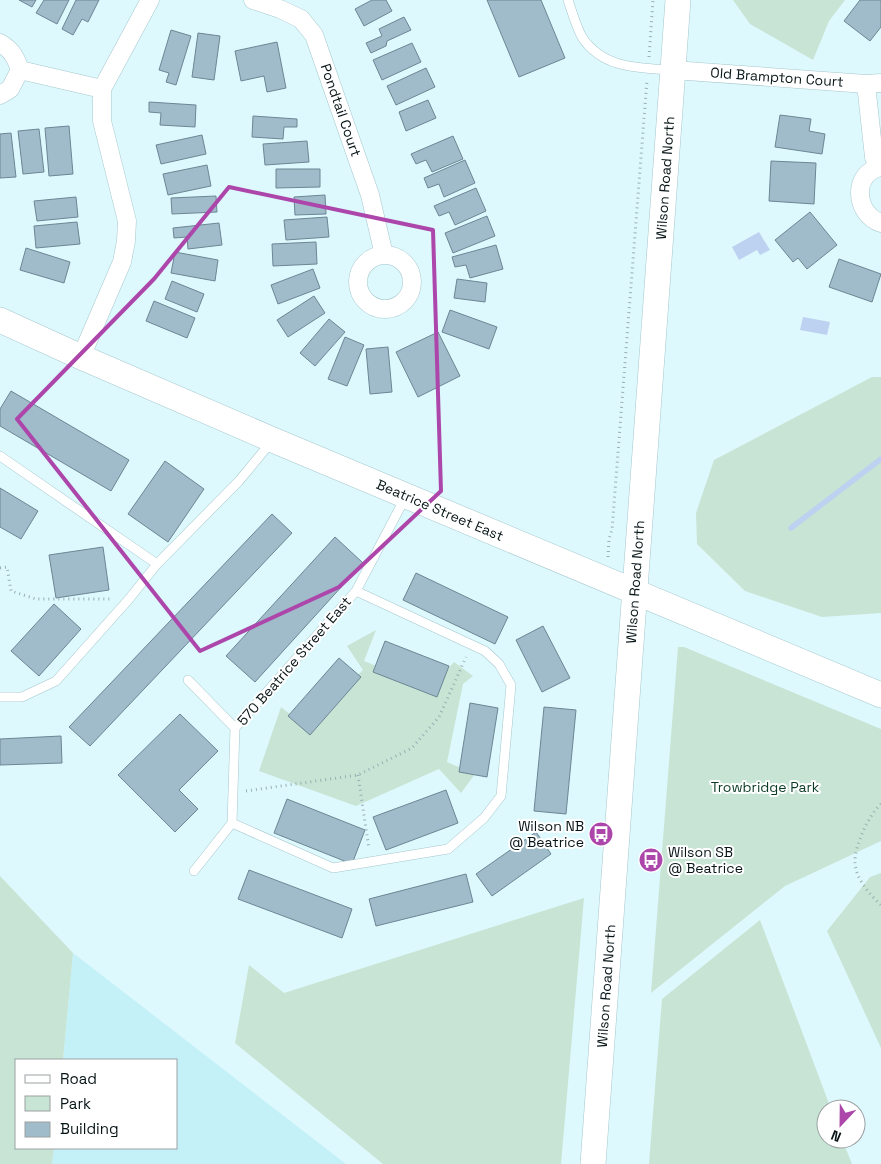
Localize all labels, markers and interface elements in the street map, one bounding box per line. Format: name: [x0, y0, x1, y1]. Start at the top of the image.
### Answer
street label: Pondtail Court: [317, 61, 365, 159]
street label: Old Brampton Court: [710, 63, 844, 91]
street label: Wilson Road North: [652, 116, 678, 240]
street label: Beatrice Street East: [374, 475, 506, 545]
street label: Wilson Road North: [622, 520, 648, 644]
street label: 570 Beatrice Street East: [233, 593, 355, 729]
park label: Trowbridge Park: [711, 778, 820, 796]
place label: Wilson NB @ Beatrice: [509, 817, 584, 851]
bus stop icon: Wilson NB @ Beatrice: [588, 821, 614, 847]
place label: Wilson SB @ Beatrice: [668, 843, 743, 877]
bus stop icon: Wilson SB @ Beatrice: [638, 847, 664, 873]
street label: Wilson Road North: [593, 924, 619, 1048]
legend: [15, 1059, 178, 1149]
text: Road: [60, 1069, 97, 1088]
text: Park: [60, 1094, 91, 1113]
north arrow: [816, 1099, 866, 1149]
text: Building: [60, 1119, 119, 1138]
text: N: [828, 1126, 844, 1146]

